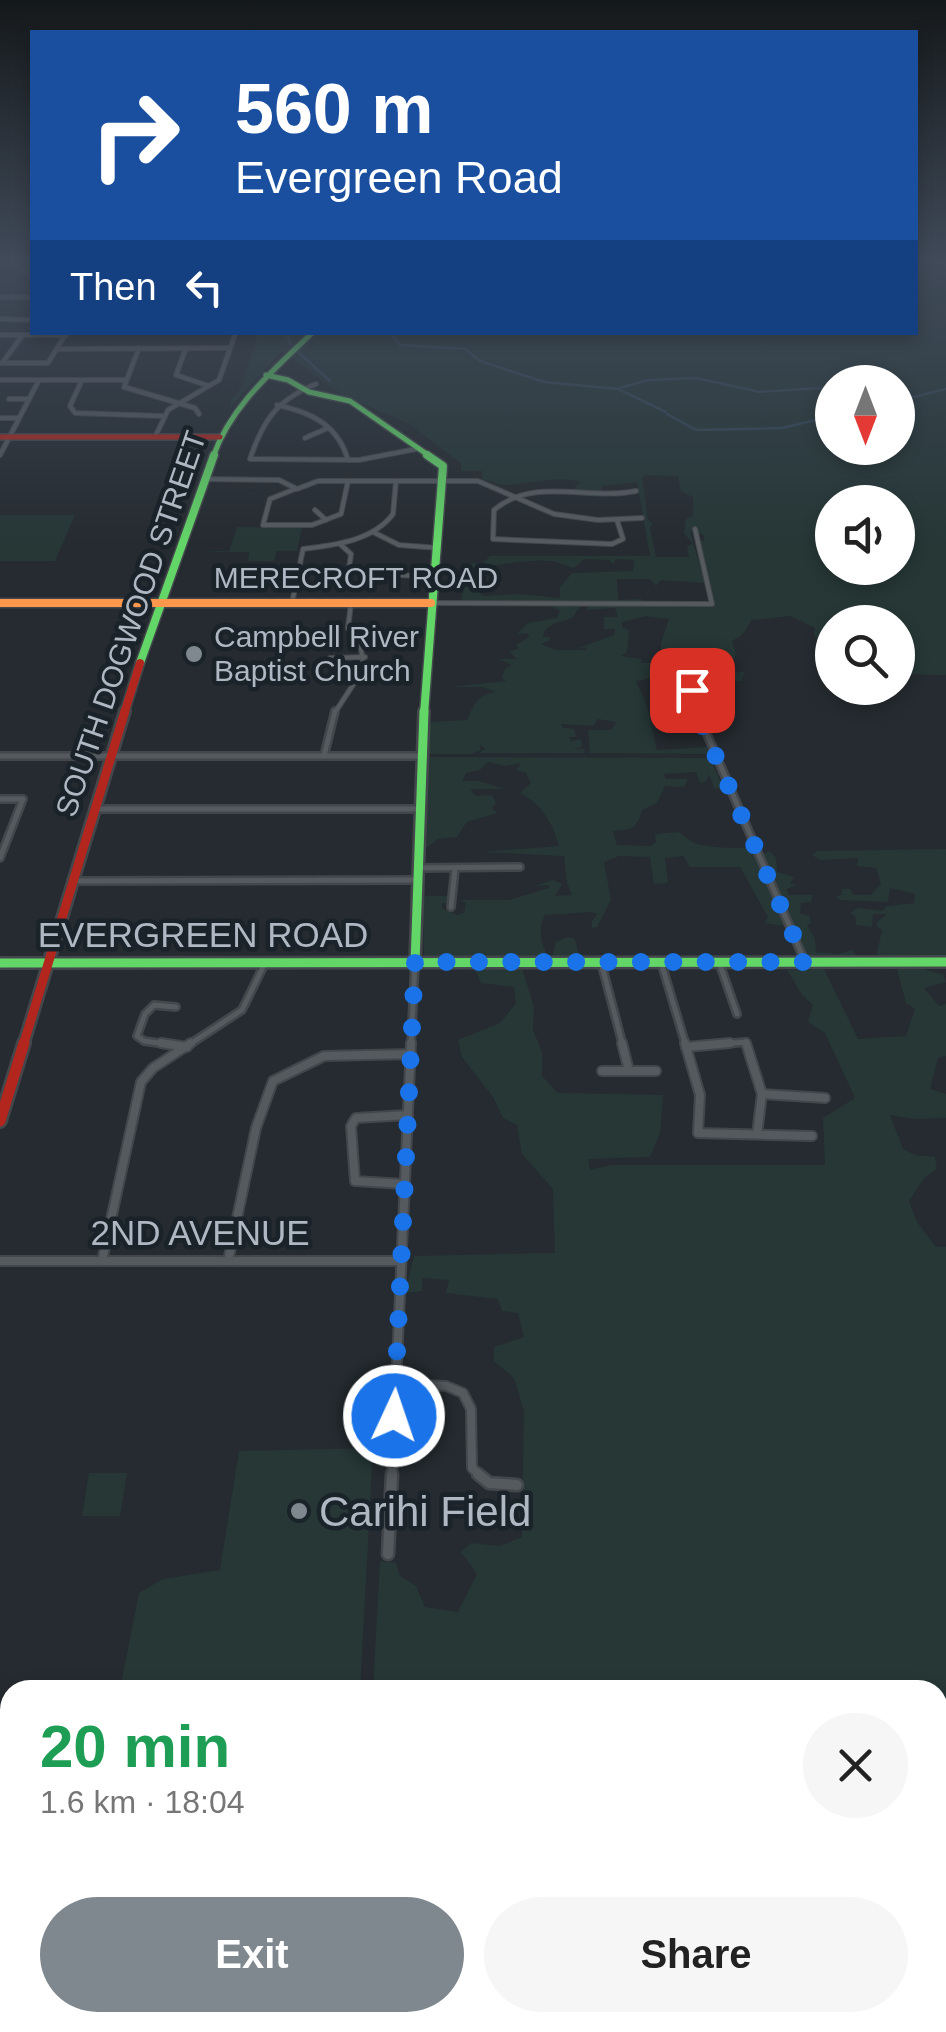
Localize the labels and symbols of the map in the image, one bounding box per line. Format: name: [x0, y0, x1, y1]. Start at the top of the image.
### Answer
north arrow: [815, 365, 915, 465]
street label: SOUTH DOGWOOD STREET: [49, 427, 212, 821]
street label: MERECROFT ROAD: [214, 561, 498, 594]
place label: Campbell River Baptist Church: [214, 620, 419, 687]
marker: Campbell River Baptist Church: [183, 643, 205, 665]
pin: [650, 648, 735, 733]
street label: EVERGREEN ROAD: [38, 915, 368, 954]
street label: 2ND AVENUE: [90, 1213, 310, 1252]
position arrow: [342, 1364, 446, 1468]
place label: Carihi Field: [319, 1488, 531, 1535]
marker: Carihi Field: [288, 1500, 310, 1522]

